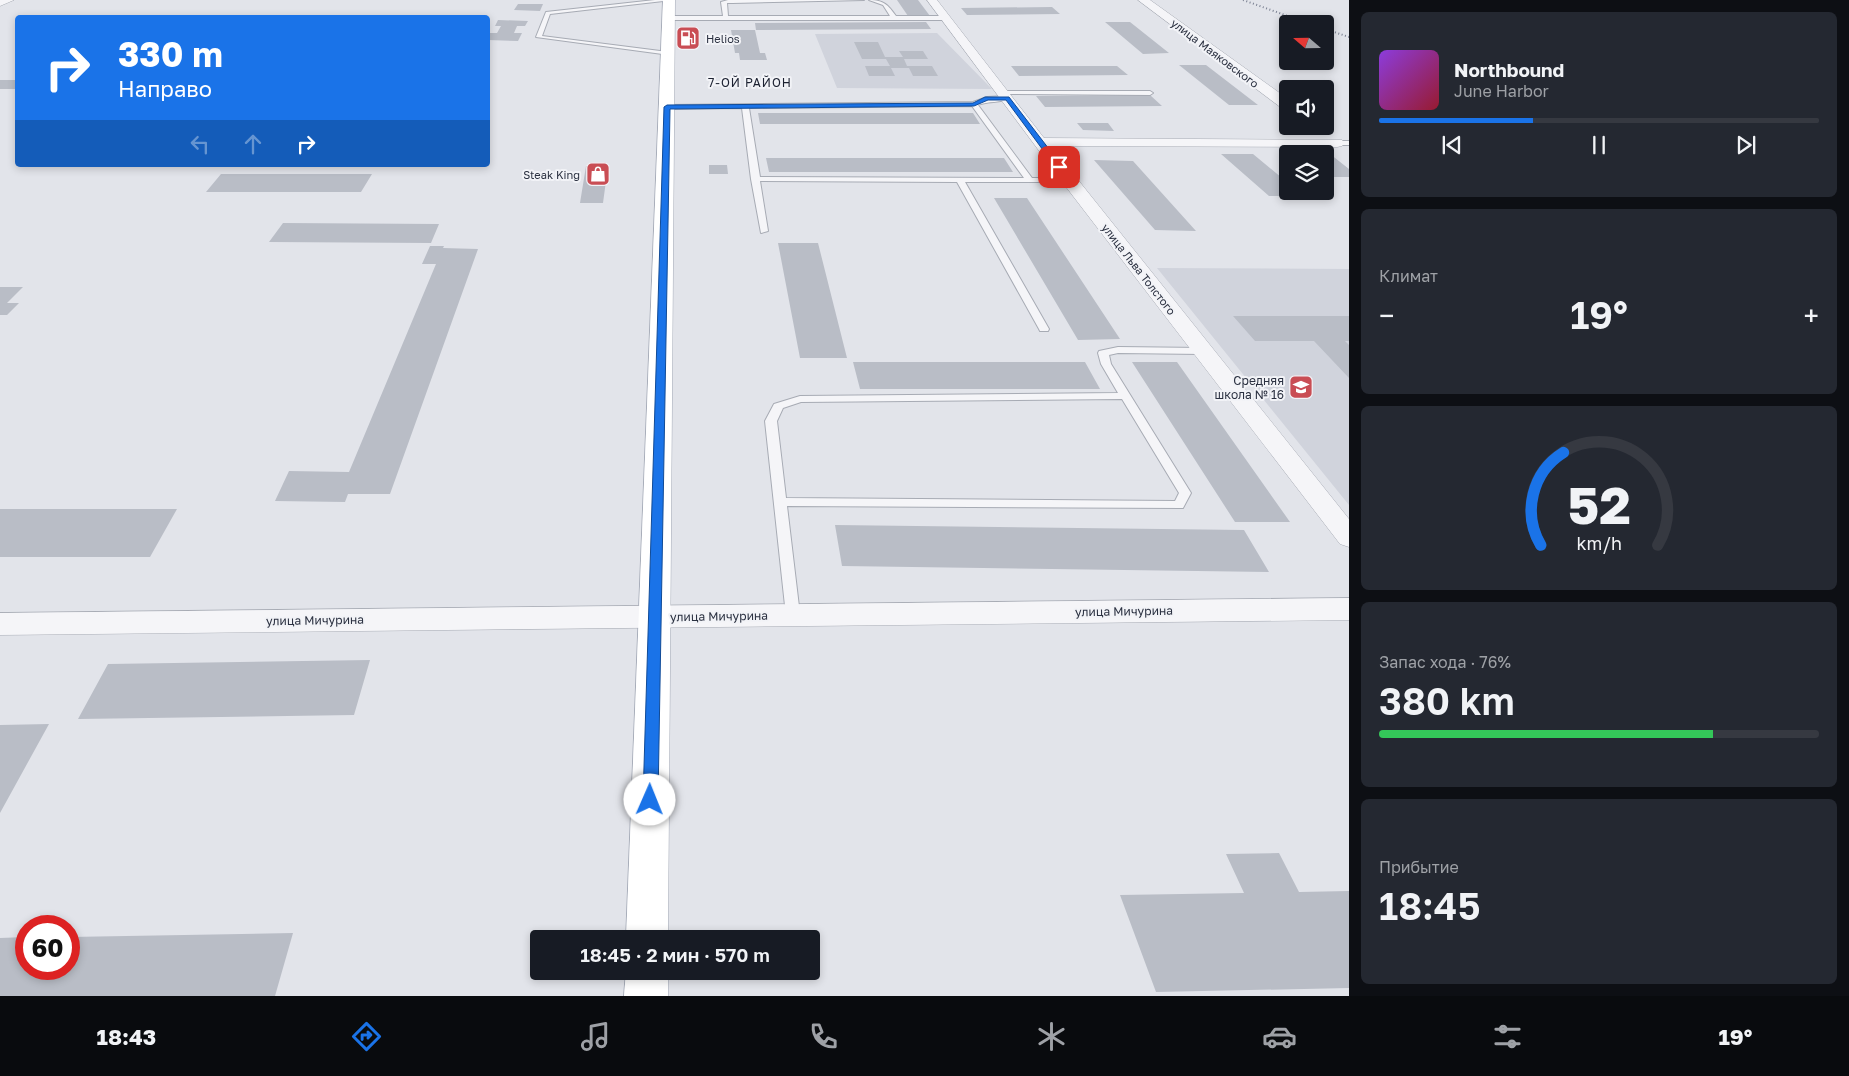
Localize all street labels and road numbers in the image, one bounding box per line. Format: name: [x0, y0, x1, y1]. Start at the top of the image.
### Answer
street label: улица Маяковского: [1169, 16, 1262, 90]
street label: улица Льва Толстого: [1099, 221, 1179, 317]
street label: улица Мичурина: [1075, 603, 1173, 619]
street label: улица Мичурина: [670, 608, 768, 624]
street label: улица Мичурина: [266, 612, 364, 628]

